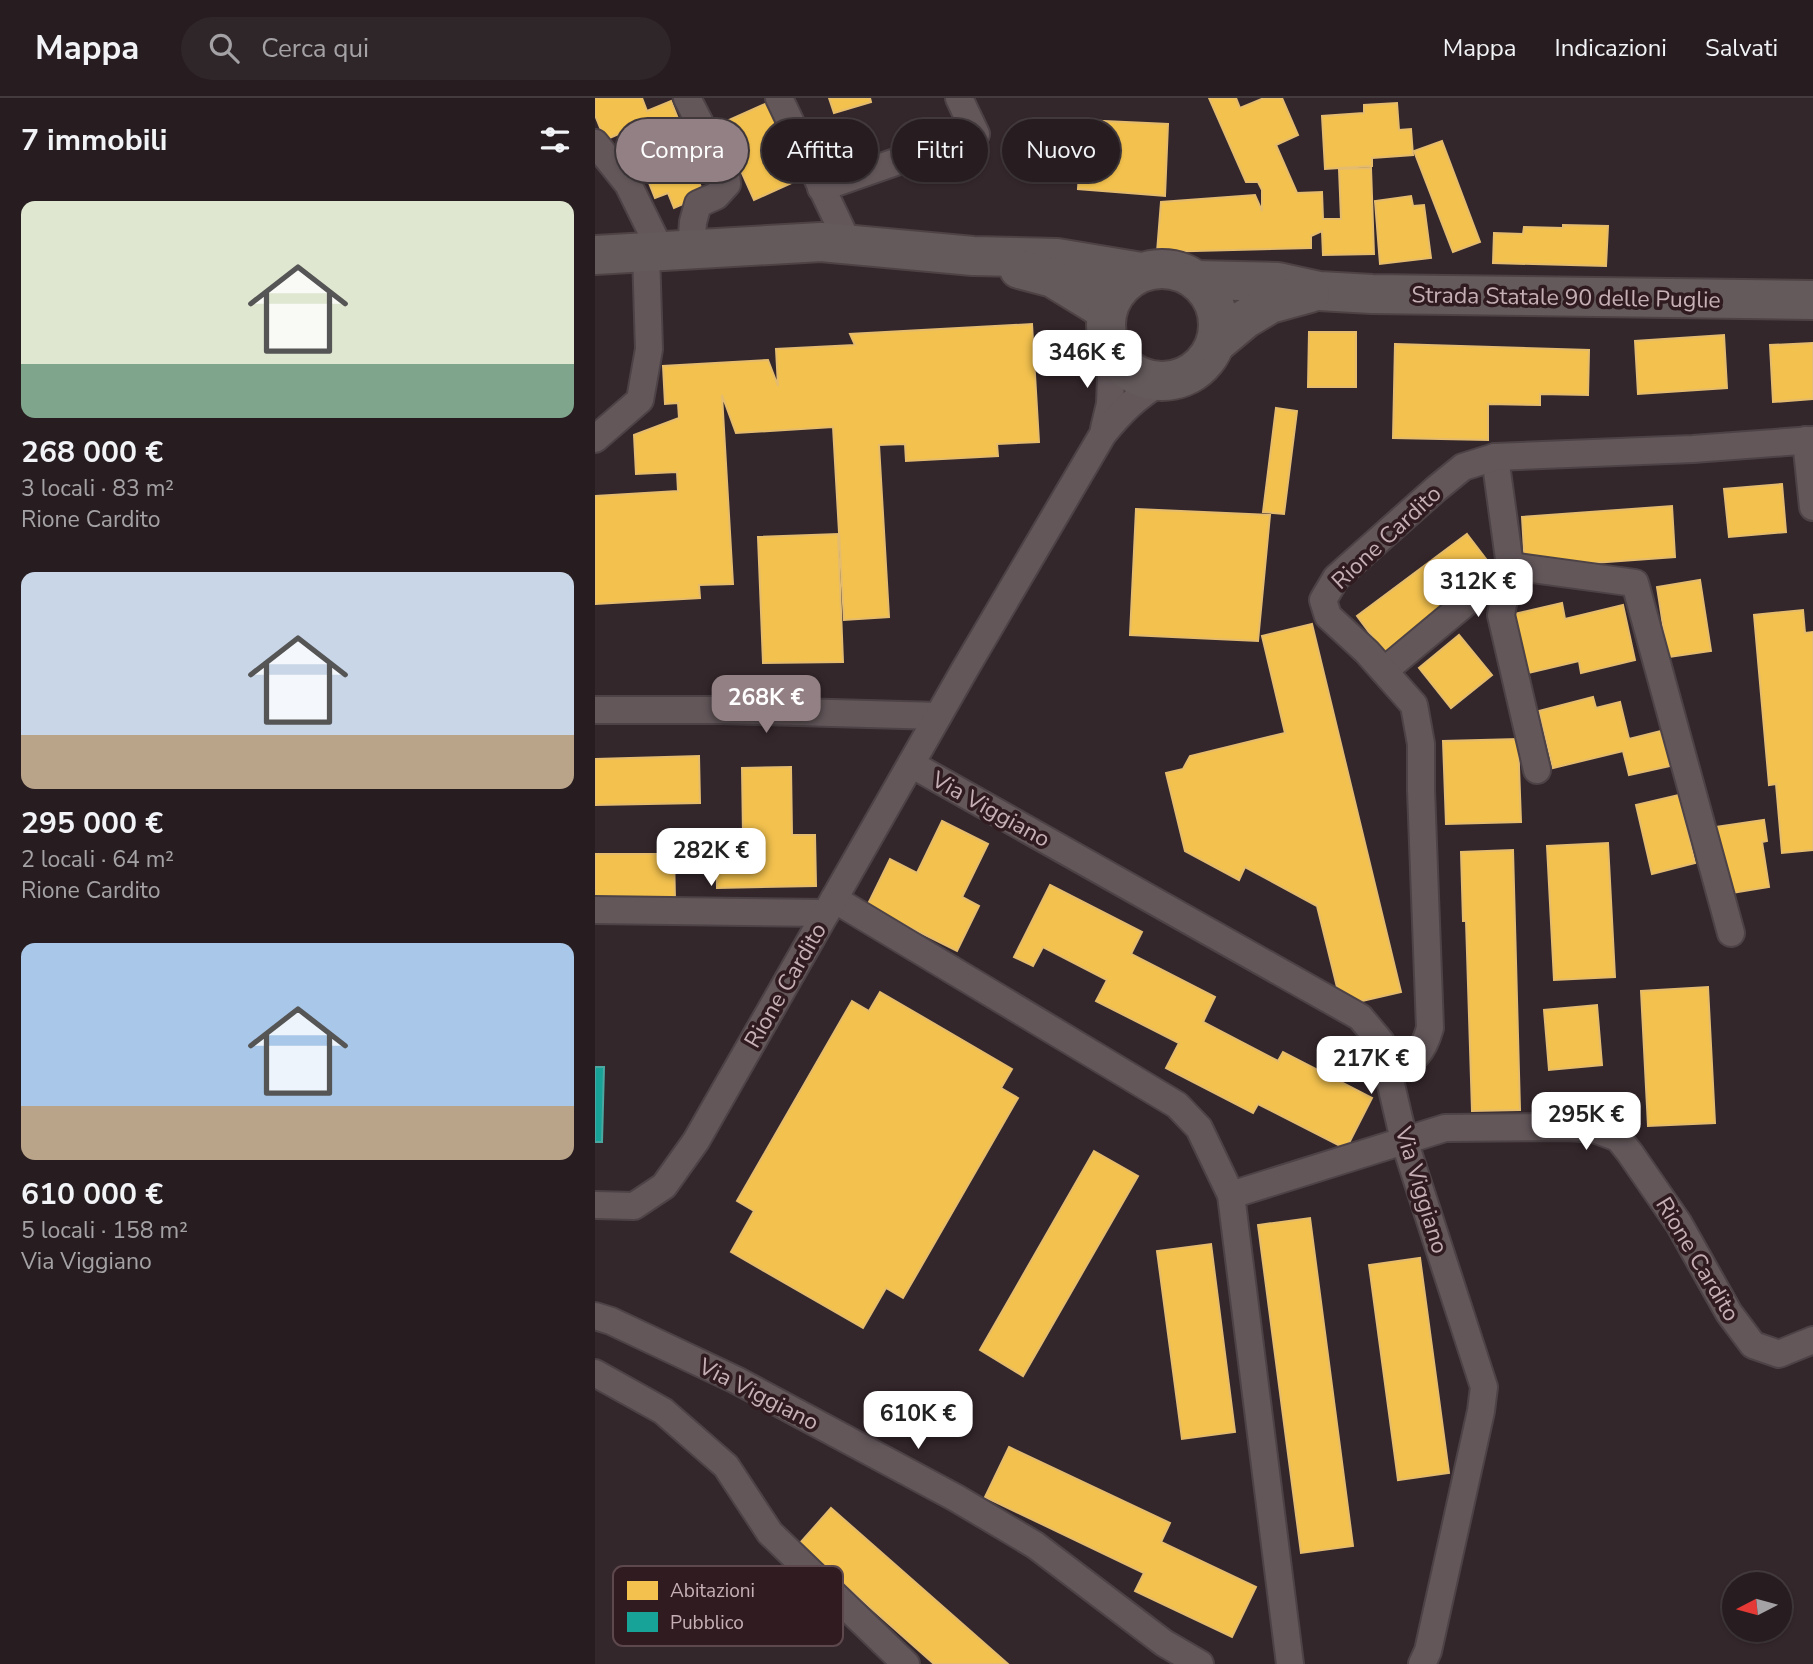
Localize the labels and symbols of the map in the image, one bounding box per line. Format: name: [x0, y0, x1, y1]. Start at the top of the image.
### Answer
street label: Strada Statale 90 delle Puglie: [1411, 279, 1721, 316]
pin: 346K €: [1030, 330, 1144, 390]
street label: Rione Cardito: [1325, 478, 1448, 596]
pin: 312K €: [1421, 560, 1535, 619]
pin: 268K €: [709, 676, 823, 735]
street label: Via Viggiano: [925, 764, 1055, 855]
pin: 282K €: [654, 828, 768, 888]
street label: Rione Cardito: [737, 917, 834, 1053]
pin: 217K €: [1314, 1037, 1428, 1096]
pin: 295K €: [1529, 1093, 1643, 1152]
street label: Via Viggiano: [1387, 1122, 1455, 1257]
street label: Rione Cardito: [1648, 1191, 1747, 1327]
street label: Via Viggiano: [693, 1350, 824, 1438]
pin: 610K €: [861, 1392, 975, 1451]
legend: [613, 1566, 843, 1646]
north arrow: [1722, 1572, 1792, 1642]
text: Abitazioni: [670, 1578, 755, 1604]
text: Pubblico: [670, 1610, 744, 1636]

